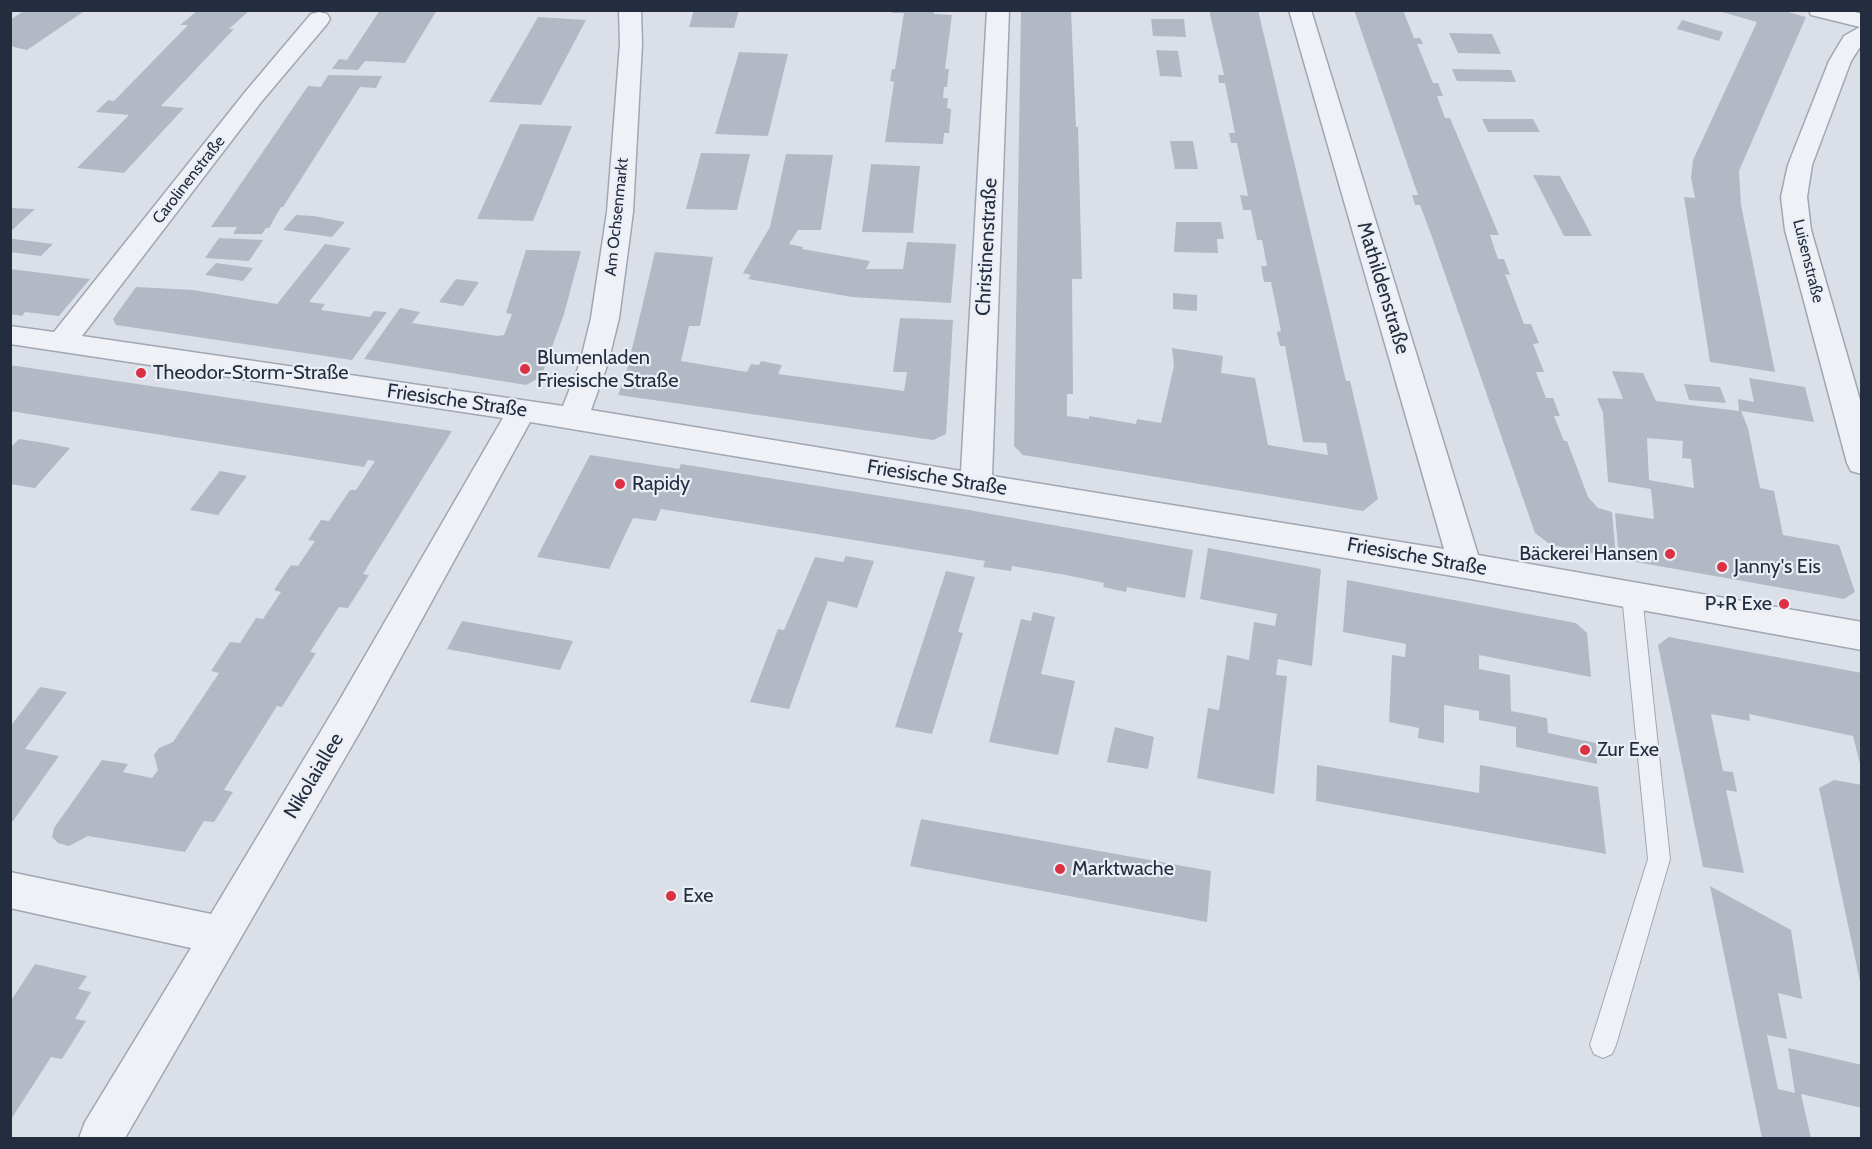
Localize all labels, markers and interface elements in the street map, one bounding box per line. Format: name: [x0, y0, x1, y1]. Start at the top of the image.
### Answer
street label: Carolinenstraße: [149, 132, 229, 228]
street label: Am Ochsenmarkt: [601, 157, 633, 277]
street label: Christinenstraße: [971, 177, 1003, 317]
street label: Luisenstraße: [1788, 217, 1828, 305]
street label: Mathildenstraße: [1352, 219, 1414, 357]
place label: Blumenladen Friesische Straße: [537, 346, 678, 393]
place label: Theodor-Storm-Straße: [153, 361, 349, 385]
marker: Blumenladen Friesische Straße: [518, 362, 532, 376]
marker: Theodor-Storm-Straße: [134, 366, 148, 380]
street label: Friesische Straße: [385, 379, 529, 423]
street label: Friesische Straße: [865, 455, 1009, 501]
place label: Rapidy: [632, 472, 690, 496]
marker: Rapidy: [613, 477, 627, 491]
street label: Friesische Straße: [1345, 533, 1489, 581]
place label: Bäckerei Hansen: [1519, 542, 1658, 566]
marker: Bäckerei Hansen: [1663, 547, 1677, 561]
place label: Janny's Eis: [1734, 555, 1821, 579]
marker: Janny's Eis: [1715, 560, 1729, 574]
place label: P+R Exe: [1705, 592, 1772, 616]
marker: P+R Exe: [1777, 597, 1791, 611]
street label: Nikolaiallee: [279, 729, 349, 823]
place label: Zur Exe: [1597, 738, 1659, 762]
marker: Zur Exe: [1578, 743, 1592, 757]
place label: Marktwache: [1072, 857, 1174, 881]
marker: Marktwache: [1053, 862, 1067, 876]
place label: Exe: [683, 884, 713, 908]
marker: Exe: [664, 889, 678, 903]

